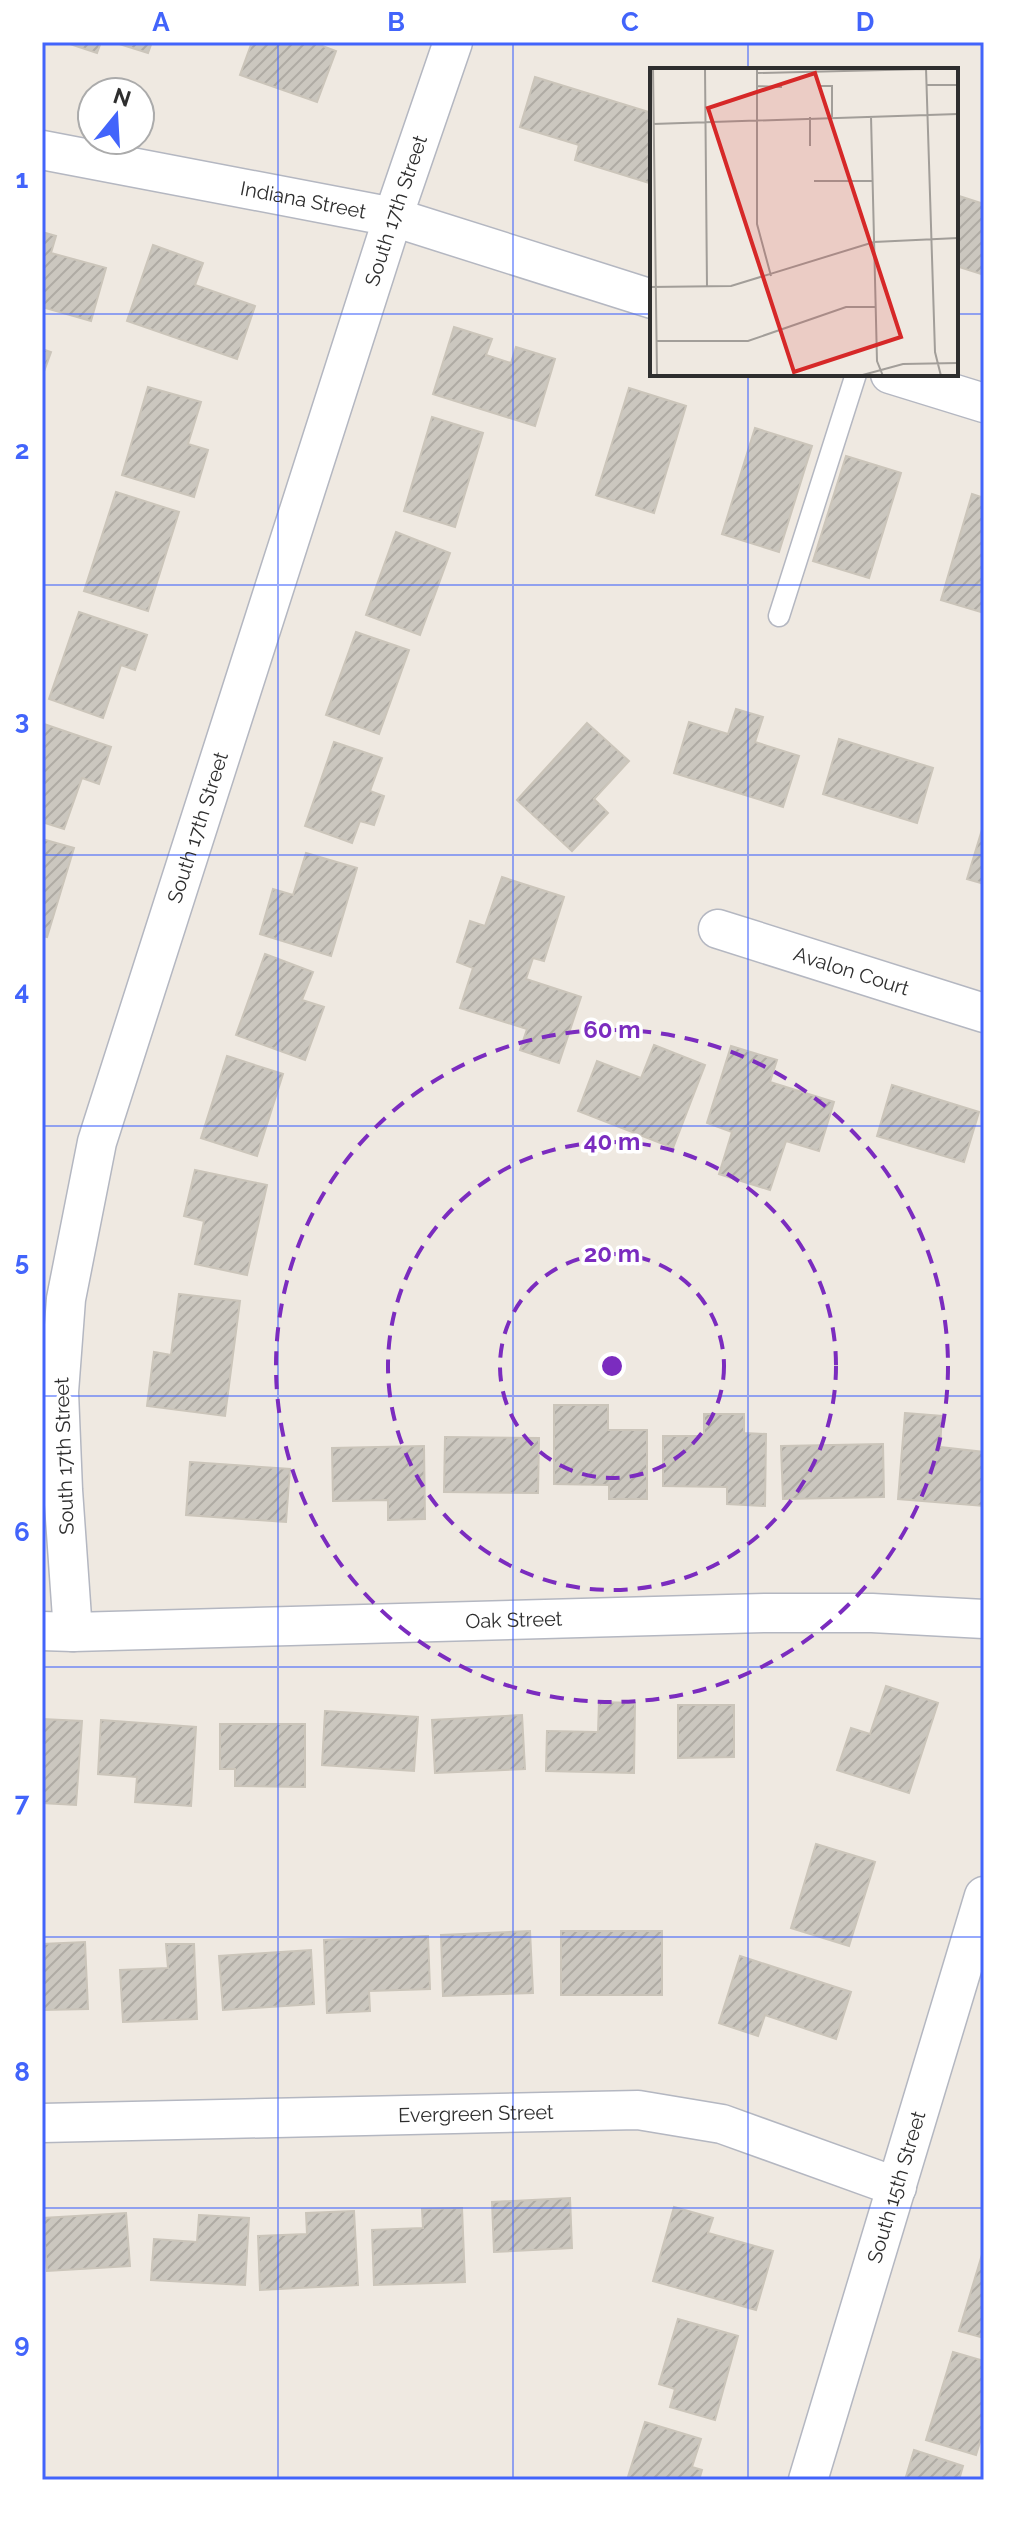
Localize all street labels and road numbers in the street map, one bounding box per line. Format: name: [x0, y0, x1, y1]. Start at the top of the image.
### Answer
street label: South 17th Street: [360, 132, 432, 289]
street label: Indiana Street: [238, 176, 368, 224]
street label: South 17th Street: [162, 748, 233, 906]
street label: Avalon Court: [791, 942, 912, 1001]
street label: South 17th Street: [49, 1377, 79, 1535]
street label: Oak Street: [465, 1607, 563, 1633]
street label: Evergreen Street: [398, 2100, 554, 2127]
street label: South 15th Street: [862, 2108, 931, 2266]

